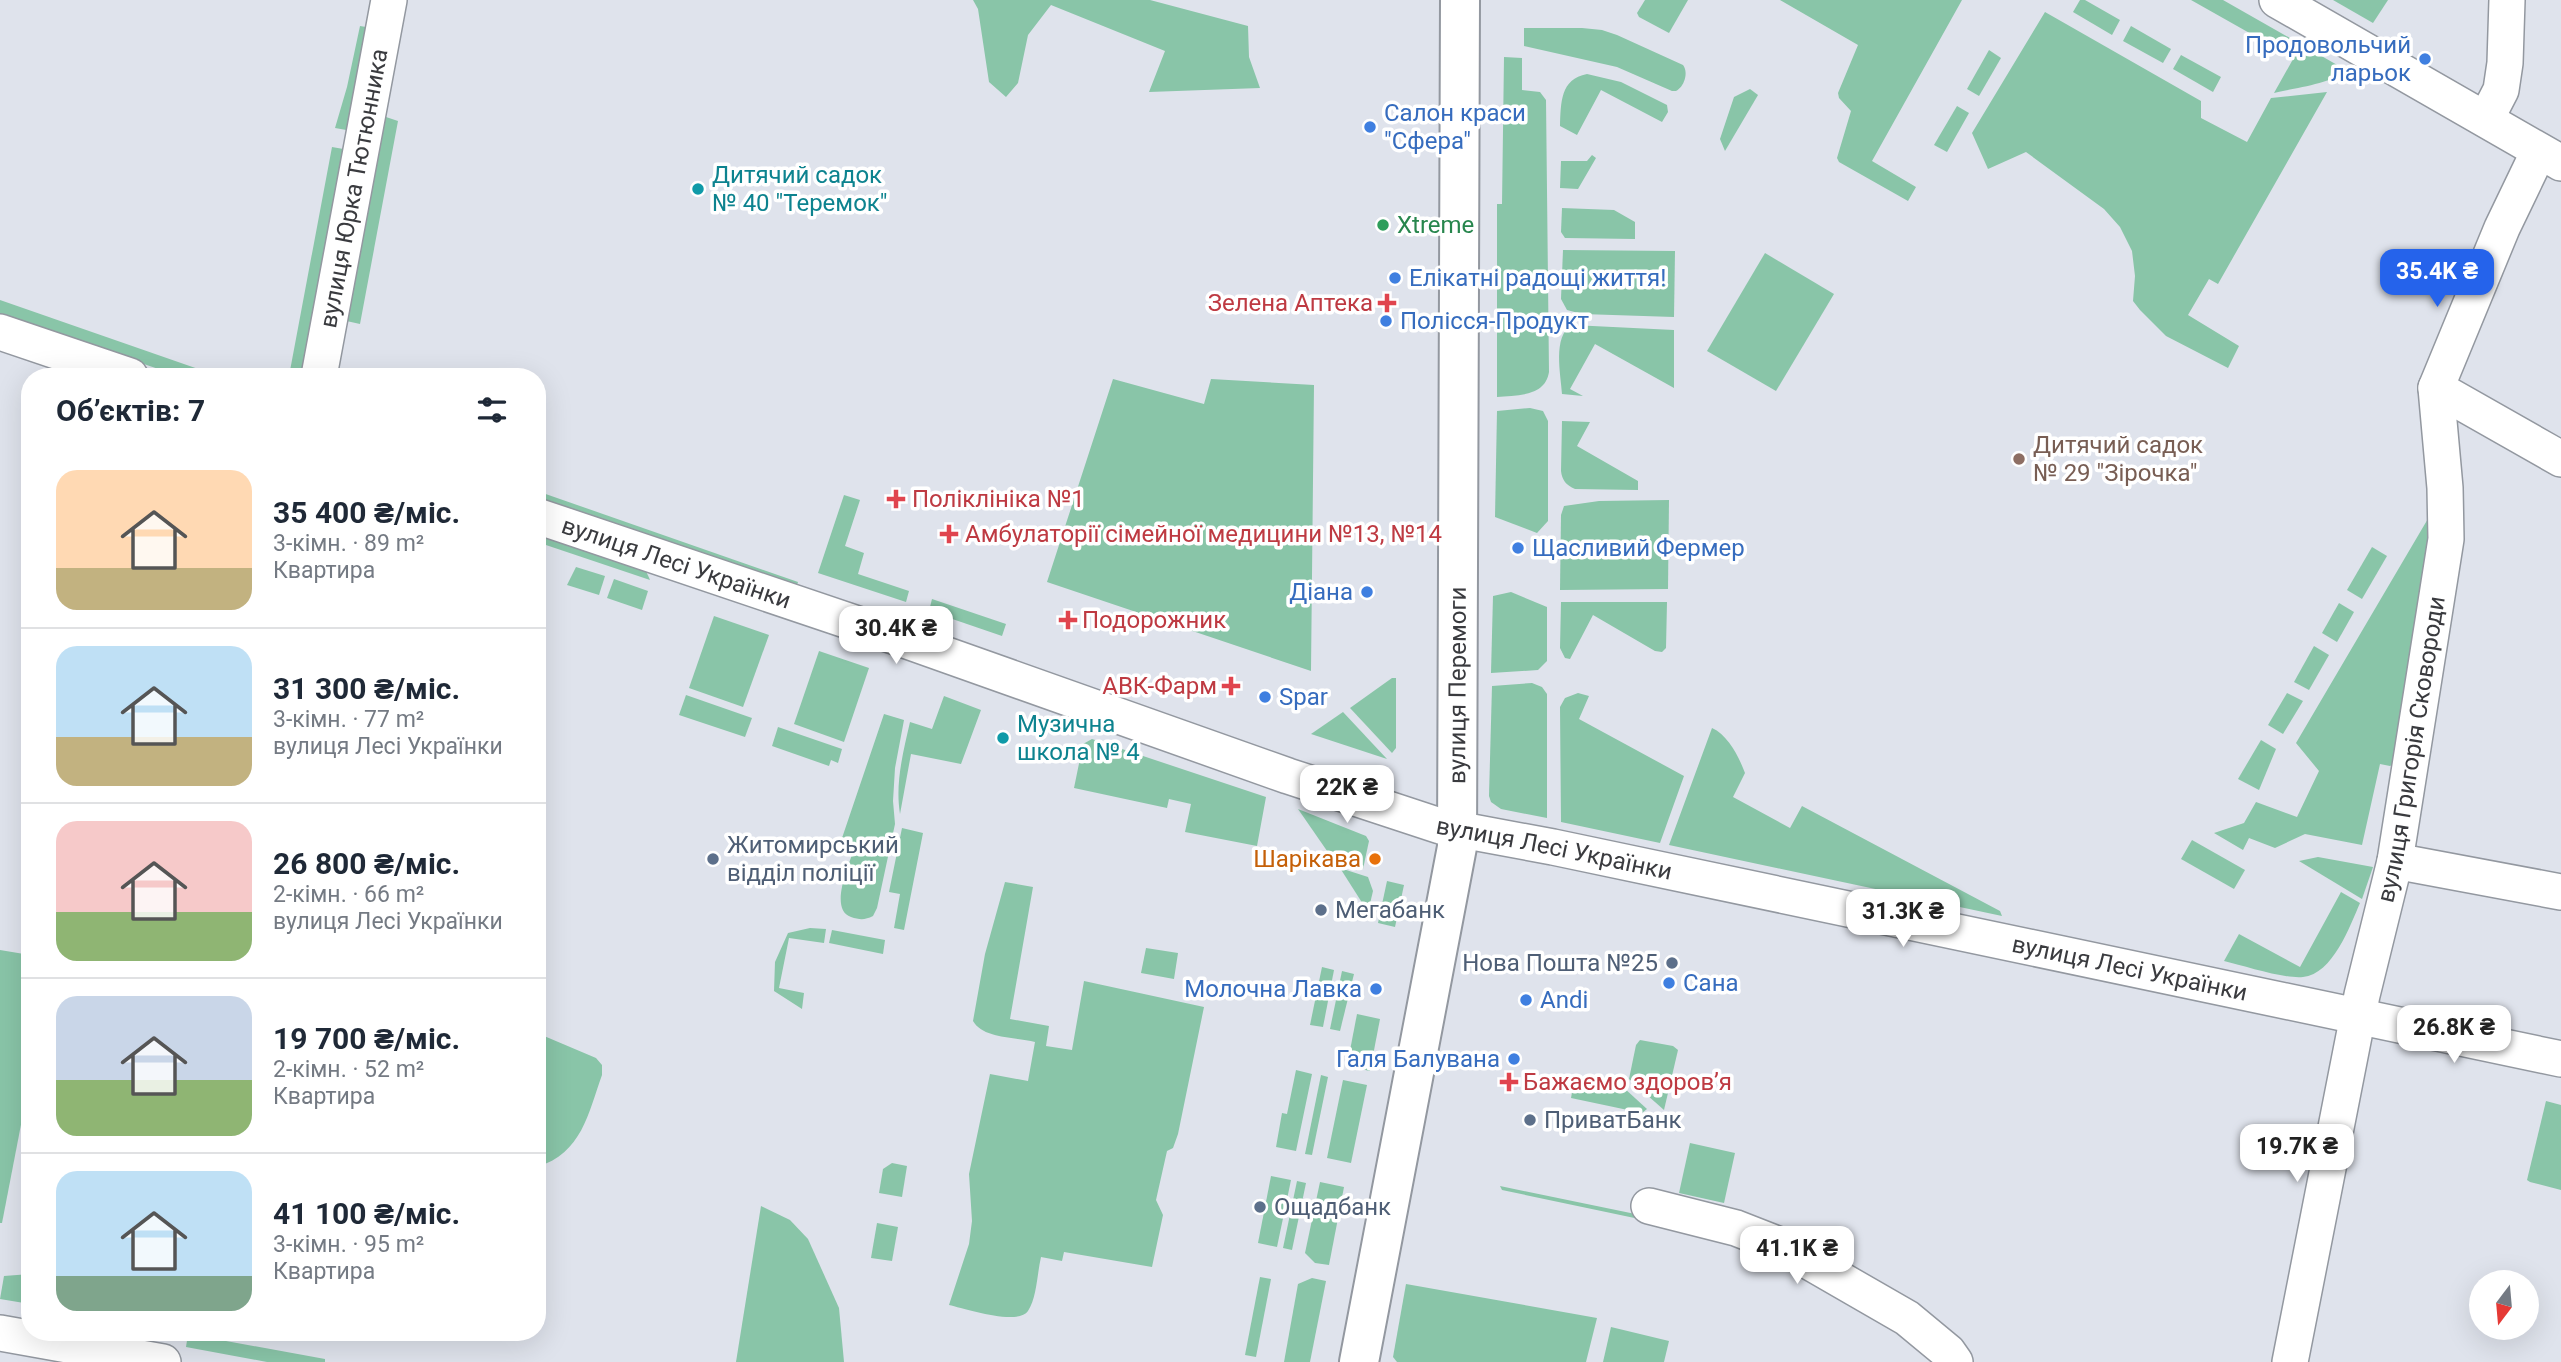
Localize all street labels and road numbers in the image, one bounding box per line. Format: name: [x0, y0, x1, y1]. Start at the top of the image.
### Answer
street label: вулиця Юрка Тютюнника: [314, 46, 394, 330]
street label: вулиця Лесі Українки: [558, 511, 794, 615]
street label: вулиця Перемоги: [1443, 587, 1472, 784]
street label: вулиця Григорія Сковороди: [2371, 594, 2451, 905]
street label: вулиця Лесі Українки: [1434, 812, 1675, 886]
street label: вулиця Лесі Українки: [2009, 930, 2250, 1007]

